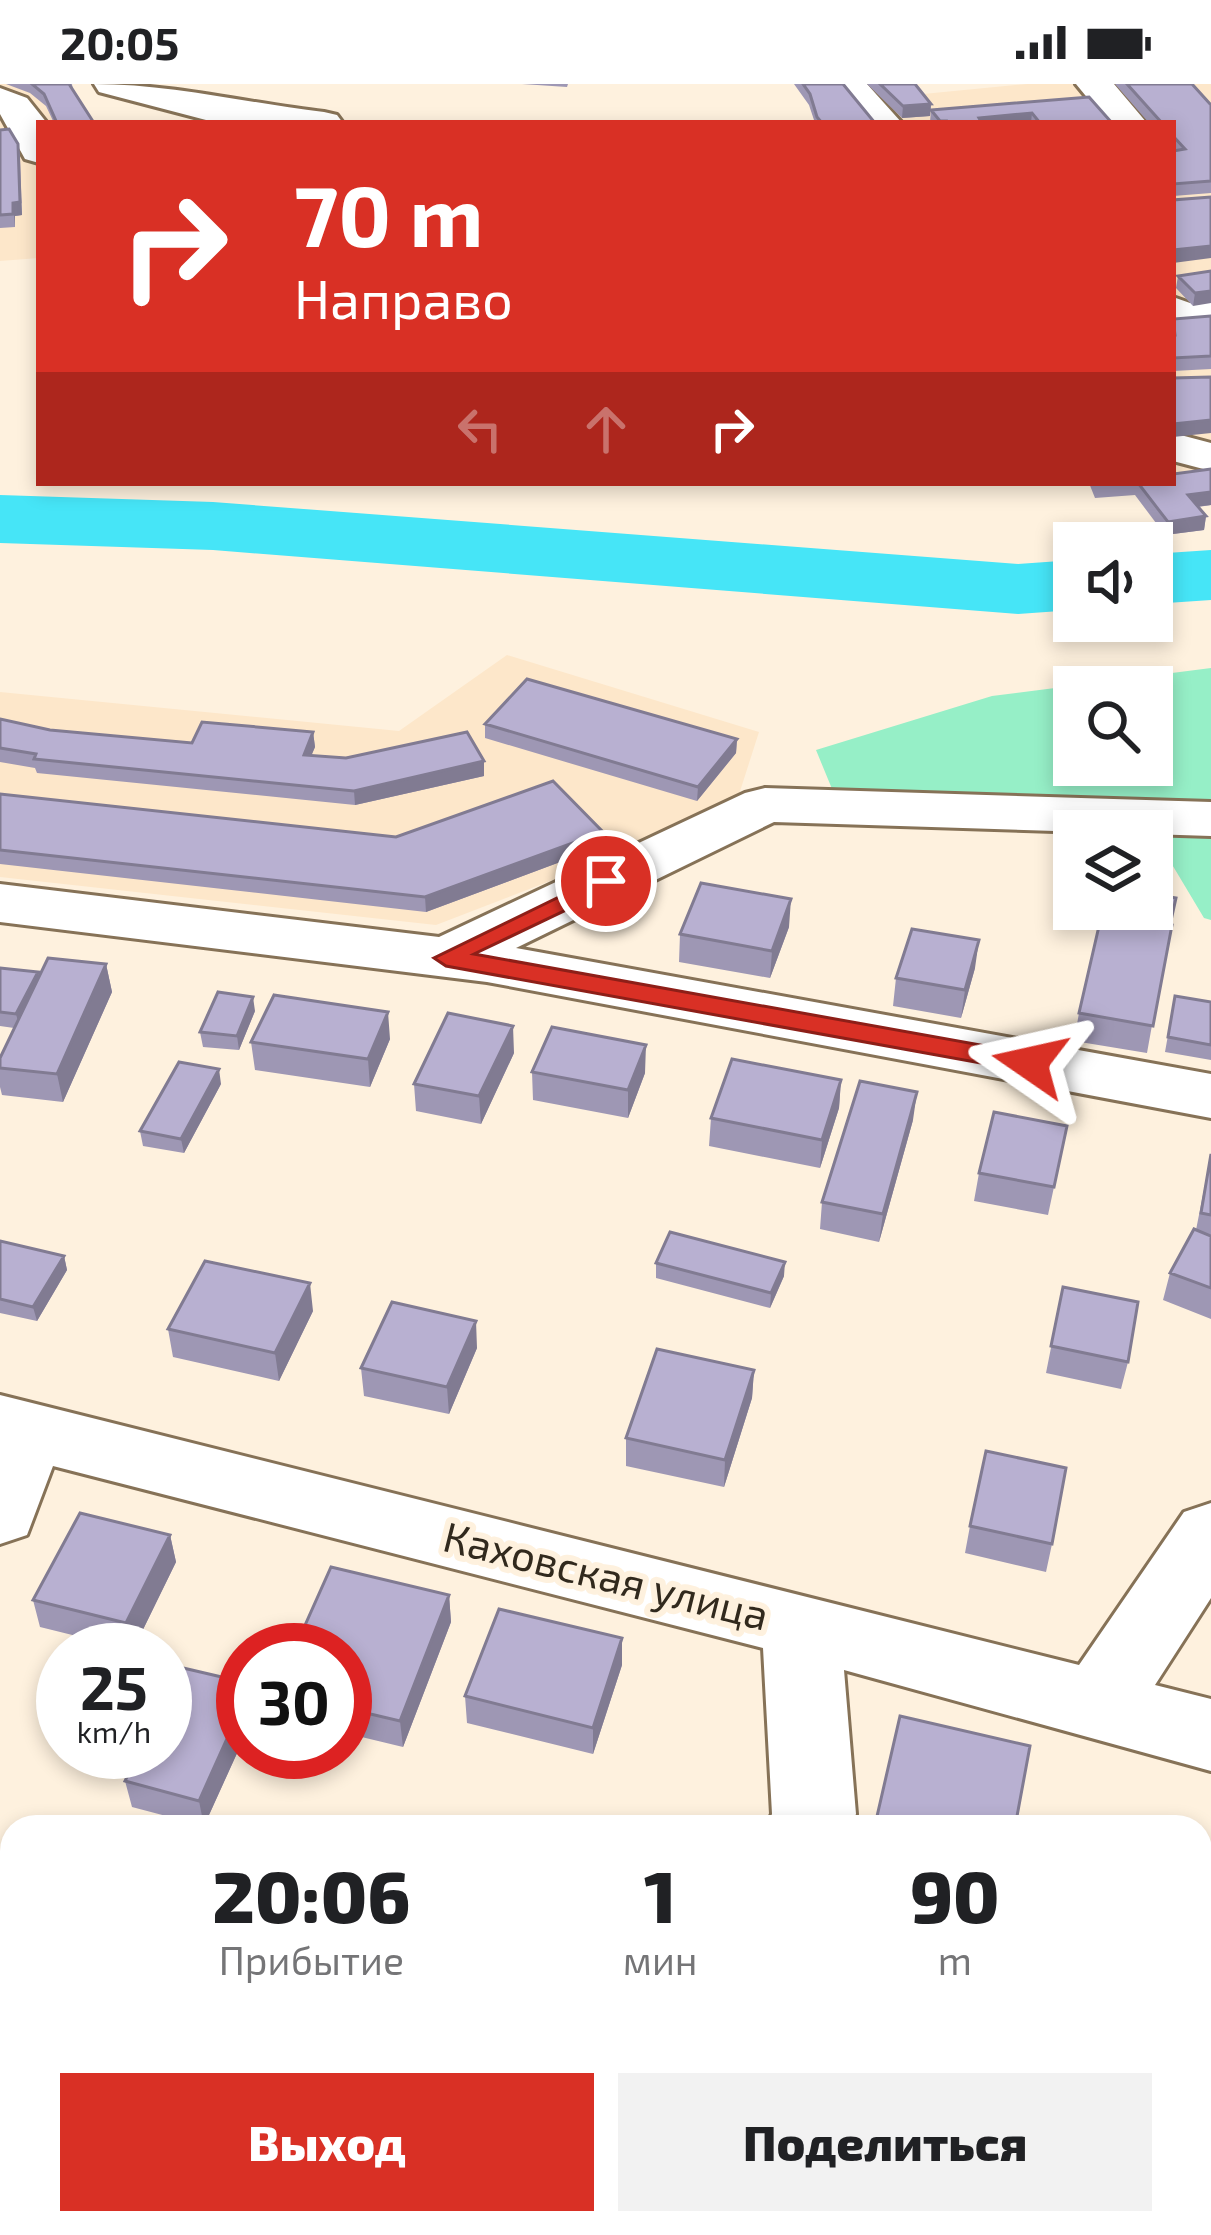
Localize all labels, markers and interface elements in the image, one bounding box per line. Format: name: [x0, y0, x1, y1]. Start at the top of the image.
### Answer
text: 20:05: [60, 15, 179, 69]
text: 70 m: [294, 163, 484, 264]
icon: right: [96, 168, 252, 324]
text: Направо: [294, 265, 513, 330]
icon: left: [447, 396, 513, 462]
icon: ahead: [573, 396, 639, 462]
icon: right: [699, 396, 765, 462]
map controls: [1053, 522, 1173, 930]
button: sound: [1053, 522, 1173, 642]
button: search: [1053, 666, 1173, 786]
button: layers: [1053, 810, 1173, 930]
pin: [555, 830, 657, 932]
icon: arrive: [573, 848, 639, 914]
position arrow: [967, 1000, 1093, 1126]
street label: Каховская улица: [439, 1509, 774, 1640]
speed limit sign: 30: [216, 1623, 372, 1779]
text: 25: [80, 1650, 148, 1722]
text: km/h: [77, 1713, 151, 1749]
text: 20:06: [212, 1851, 410, 1937]
text: 1: [644, 1851, 676, 1937]
text: 90: [910, 1851, 1000, 1937]
text: Прибытие: [219, 1936, 404, 1983]
text: мин: [623, 1936, 698, 1983]
text: m: [938, 1936, 972, 1983]
button: Выход: [60, 2073, 594, 2211]
button: Поделиться: [618, 2073, 1152, 2211]

